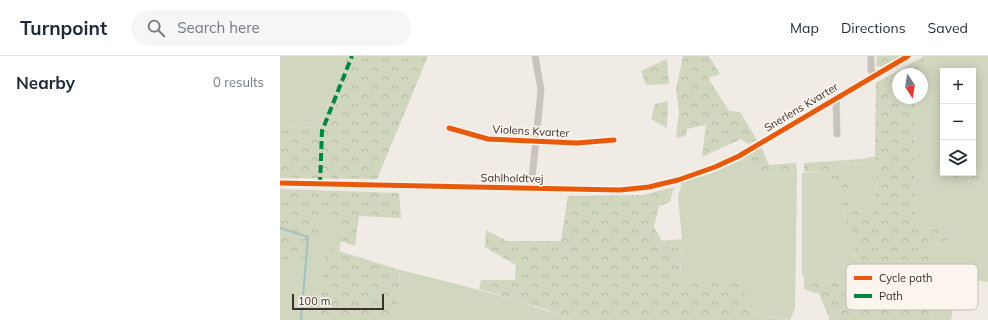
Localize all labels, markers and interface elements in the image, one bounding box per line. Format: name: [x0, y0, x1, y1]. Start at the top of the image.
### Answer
search box: [131, 10, 411, 46]
text: Turnpoint: [20, 16, 107, 40]
icon: search: [145, 17, 167, 39]
text: Search here: [177, 18, 260, 37]
text: Map: [790, 19, 819, 37]
text: Directions: [841, 19, 906, 37]
text: Saved: [928, 19, 968, 37]
north arrow: [892, 68, 928, 104]
map controls: [940, 68, 976, 176]
button: +: [940, 68, 976, 104]
text: Nearby: [16, 72, 75, 93]
text: 0 results: [213, 74, 264, 90]
street label: Snerlens Kvarter: [762, 79, 840, 135]
button: −: [940, 104, 976, 140]
street label: Violens Kvarter: [492, 122, 570, 140]
button: layers: [940, 140, 976, 176]
street label: Sahlholdtvej: [481, 170, 543, 186]
legend: [846, 264, 978, 310]
text: Cycle path: [879, 271, 932, 285]
text: Path: [879, 289, 903, 303]
scale bar: [292, 292, 384, 311]
text: 100 m: [298, 294, 330, 308]

